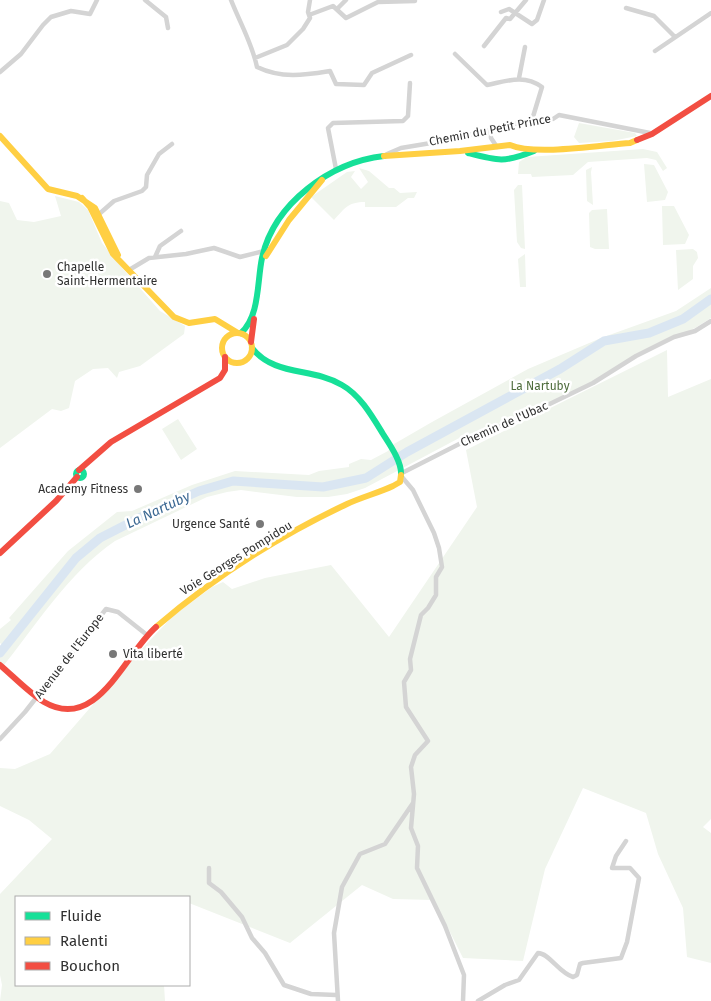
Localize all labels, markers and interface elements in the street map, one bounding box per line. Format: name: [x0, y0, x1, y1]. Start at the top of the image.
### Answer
street label: Chemin du Petit Prince: [428, 111, 552, 149]
place label: Chapelle Saint-Hermentaire: [57, 260, 157, 288]
marker: Chapelle Saint-Hermentaire: [41, 268, 53, 280]
park label: La Nartuby: [510, 379, 570, 393]
street label: Chemin de l'Ubac: [458, 398, 550, 450]
place label: Academy Fitness: [38, 482, 128, 496]
marker: Academy Fitness: [132, 483, 144, 495]
water label: La Nartuby: [123, 487, 194, 532]
place label: Urgence Santé: [172, 517, 250, 531]
street label: Voie Georges Pompidou: [178, 518, 294, 598]
marker: Urgence Santé: [254, 518, 266, 530]
street label: Avenue de l'Europe: [31, 611, 107, 701]
place label: Vita liberté: [123, 647, 183, 661]
marker: Vita liberté: [107, 648, 119, 660]
legend: [15, 896, 190, 986]
text: Fluide: [60, 907, 102, 925]
text: Ralenti: [60, 932, 108, 950]
text: Bouchon: [60, 957, 120, 975]

